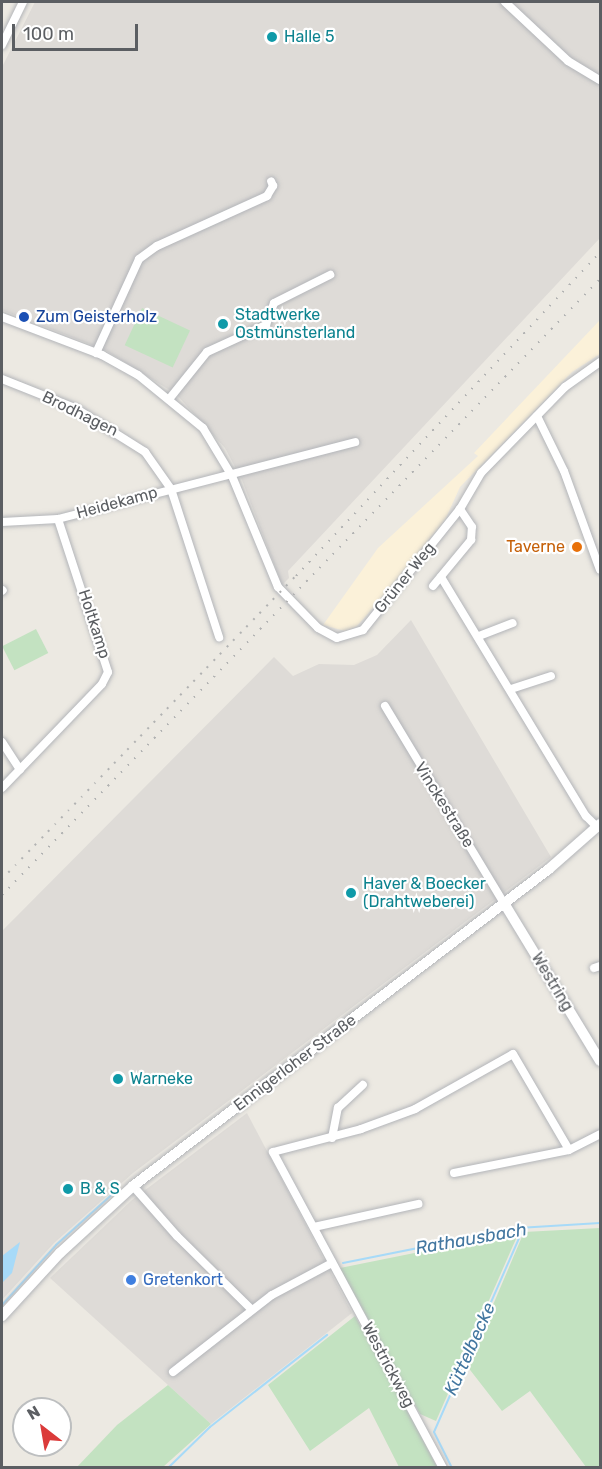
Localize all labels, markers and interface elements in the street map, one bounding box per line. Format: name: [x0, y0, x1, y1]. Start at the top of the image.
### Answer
scale bar: [15, 12, 141, 50]
text: 100 m: [23, 23, 74, 45]
place label: Halle 5: [284, 27, 334, 47]
marker: Halle 5: [265, 30, 279, 44]
place label: Stadtwerke Ostmünsterland: [235, 305, 355, 343]
place label: Zum Geisterholz: [36, 307, 157, 327]
marker: Zum Geisterholz: [17, 310, 31, 324]
marker: Stadtwerke Ostmünsterland: [216, 317, 230, 331]
street label: Brodhagen: [39, 387, 121, 441]
street label: Heidekamp: [74, 483, 160, 523]
place label: Taverne: [506, 537, 565, 557]
street label: Grüner Weg: [370, 538, 440, 618]
marker: Taverne: [570, 540, 584, 554]
street label: Holtkamp: [74, 587, 114, 661]
street label: Vinckestraße: [410, 759, 478, 851]
place label: Haver & Boecker (Drahtweberei): [363, 874, 486, 912]
marker: Haver & Boecker (Drahtweberei): [344, 886, 358, 900]
street label: Westring: [527, 949, 577, 1015]
street label: Ennigerloher Straße: [230, 1011, 360, 1115]
place label: Warneke: [130, 1069, 193, 1089]
marker: Warneke: [111, 1072, 125, 1086]
place label: B & S: [80, 1179, 120, 1199]
marker: B & S: [61, 1182, 75, 1196]
water label: Rathausbach: [414, 1219, 528, 1259]
place label: Gretenkort: [143, 1270, 223, 1290]
marker: Gretenkort: [124, 1273, 138, 1287]
water label: Küttelbecke: [440, 1299, 500, 1399]
street label: Westrickweg: [357, 1319, 419, 1411]
north arrow: [12, 1397, 72, 1457]
text: N: [24, 1402, 43, 1424]

